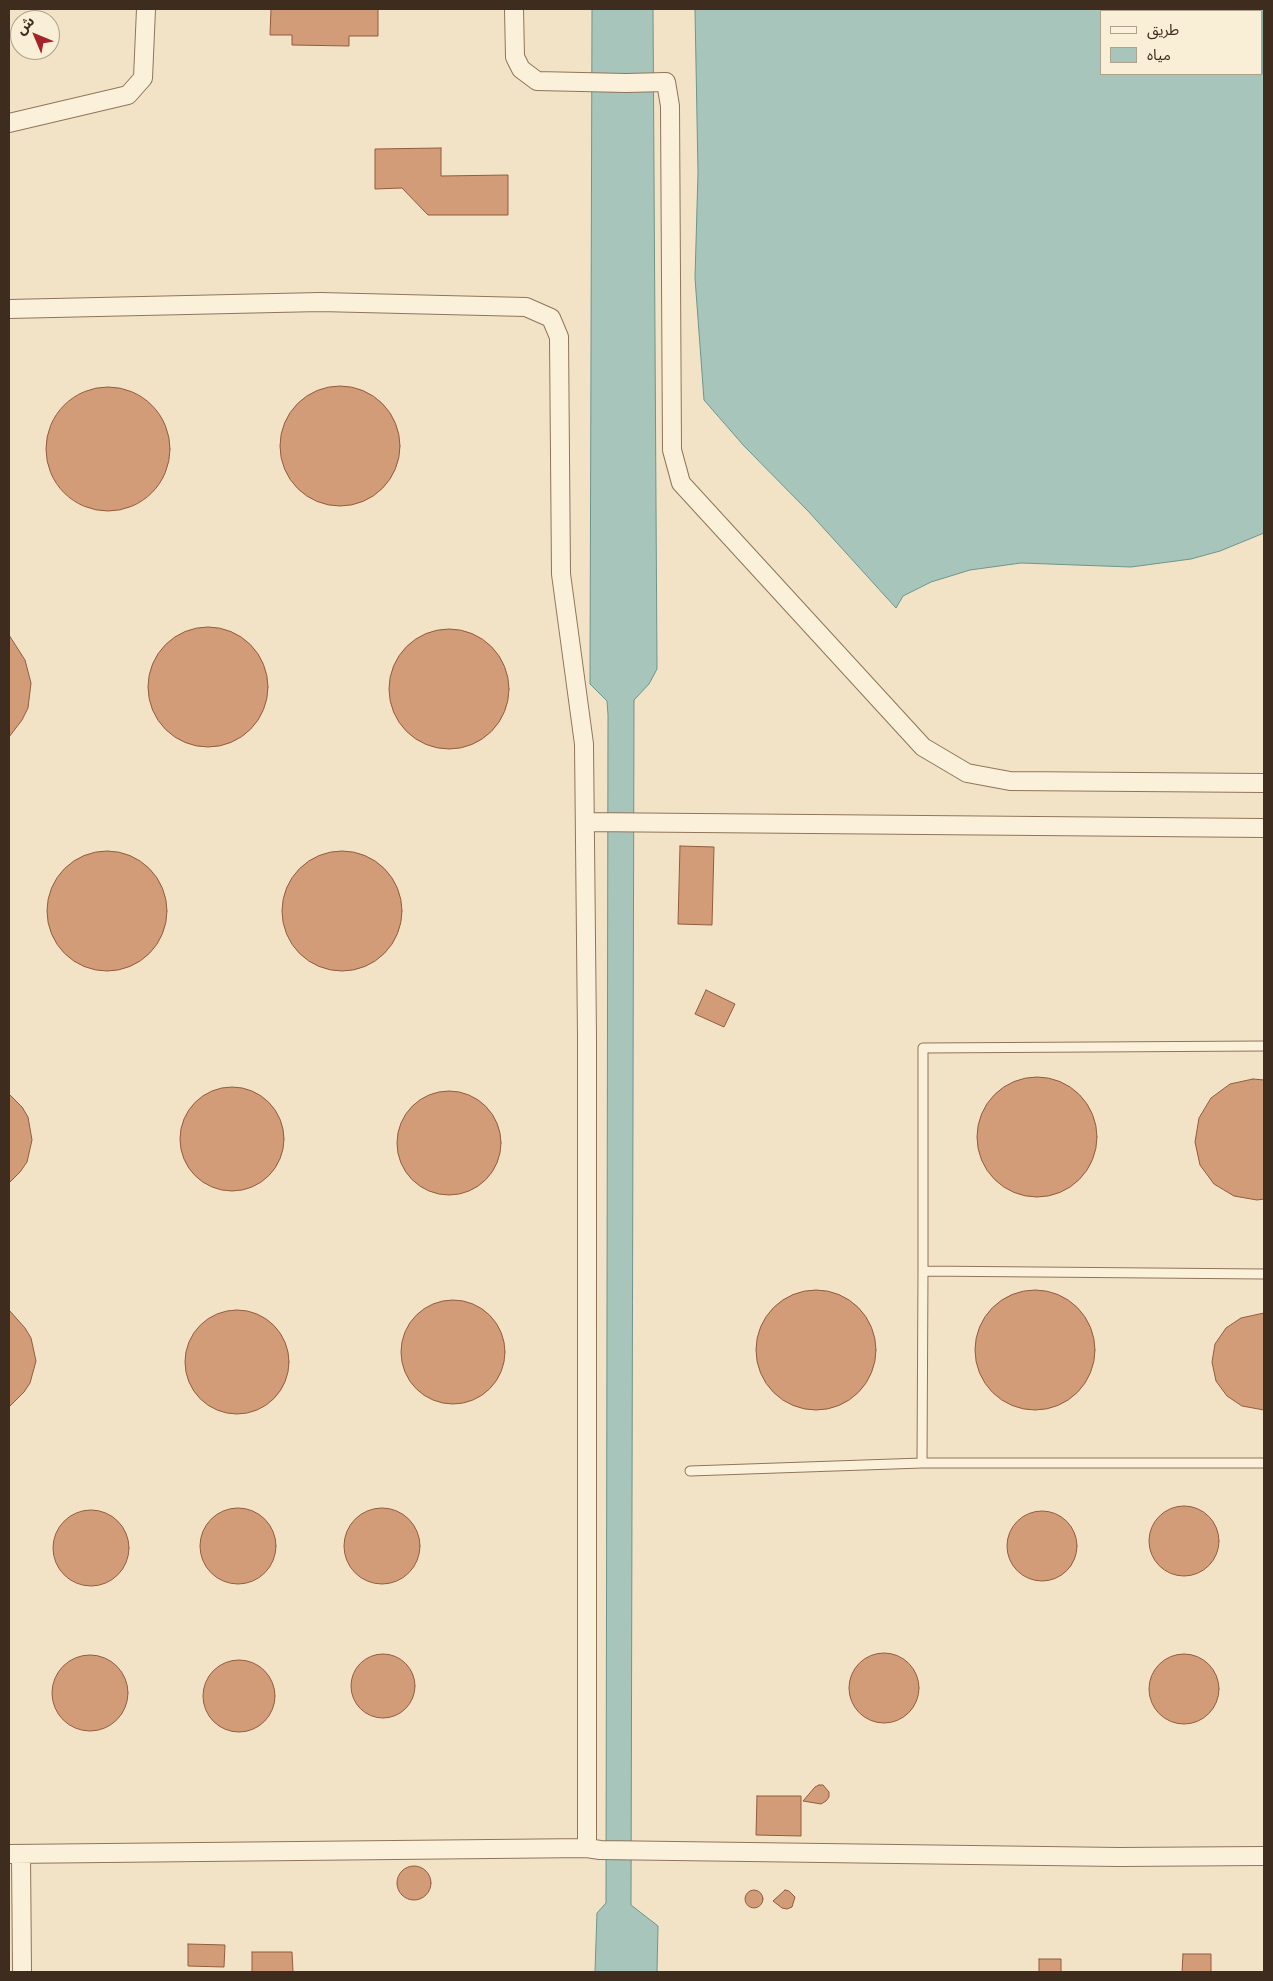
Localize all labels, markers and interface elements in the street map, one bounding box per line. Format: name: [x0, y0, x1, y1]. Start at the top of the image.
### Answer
north arrow: [10, 10, 60, 60]
legend: [1100, 10, 1263, 75]
text: ش: [12, 12, 38, 38]
text: طريق: [1147, 20, 1179, 39]
text: مياه: [1147, 45, 1171, 64]

